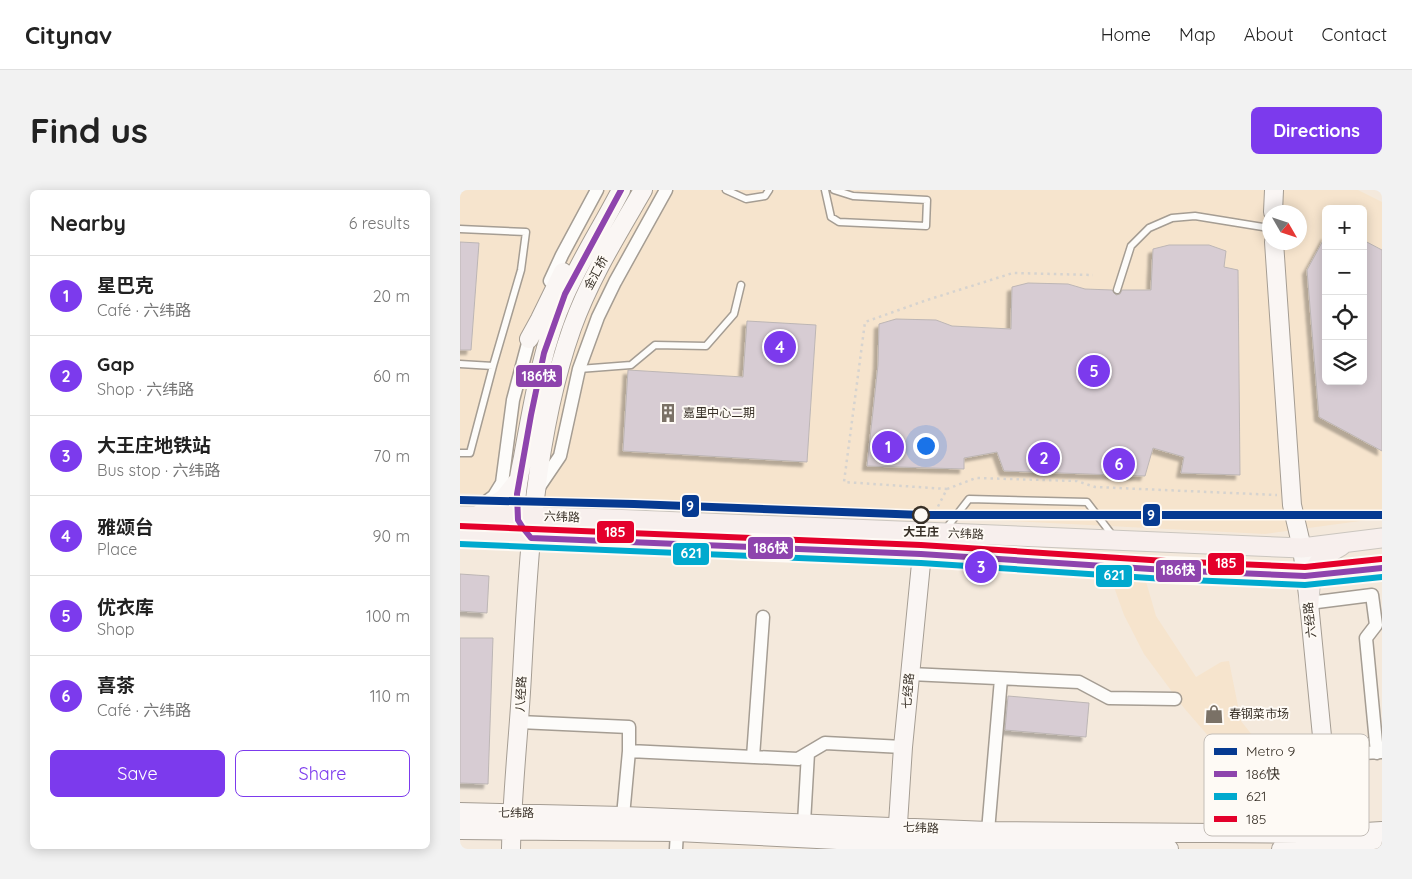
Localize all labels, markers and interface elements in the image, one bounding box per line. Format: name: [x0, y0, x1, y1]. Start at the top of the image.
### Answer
text: Citynav: [25, 20, 112, 50]
text: Home: [1101, 23, 1151, 46]
text: Map: [1179, 23, 1216, 46]
text: About: [1244, 23, 1294, 46]
text: Contact: [1322, 23, 1387, 46]
button: Directions: [1251, 107, 1382, 154]
text: Find us: [30, 108, 148, 152]
north arrow: [1262, 205, 1307, 250]
map controls: [1322, 205, 1367, 385]
button: +: [1322, 205, 1367, 250]
text: Nearby: [50, 210, 126, 236]
text: 6 results: [349, 213, 410, 233]
button: −: [1322, 250, 1367, 295]
street label: 金汇桥: [580, 253, 611, 292]
text: 星巴克: [97, 273, 154, 297]
text: 1: [63, 286, 69, 306]
text: 20 m: [373, 286, 410, 306]
button: locate: [1322, 295, 1367, 340]
text: Café · 六纬路: [97, 300, 191, 320]
pin: 4: [764, 328, 796, 366]
button: layers: [1322, 340, 1367, 385]
text: Gap: [97, 352, 134, 376]
pin: 5: [1078, 352, 1110, 390]
line badge: 186快: [515, 364, 563, 388]
text: 2: [61, 366, 71, 386]
text: 60 m: [373, 366, 410, 386]
text: 186快: [522, 367, 556, 385]
text: Shop · 六纬路: [97, 379, 194, 399]
building icon: 嘉里中心二期: [657, 402, 679, 424]
place label: 嘉里中心二期: [683, 405, 755, 420]
pin: 1: [872, 428, 904, 466]
text: 大王庄地铁站: [97, 433, 211, 457]
your location: [913, 433, 939, 459]
pin: 2: [1028, 439, 1060, 477]
pin: 6: [1103, 445, 1135, 483]
text: 3: [62, 446, 70, 466]
text: 70 m: [373, 446, 410, 466]
text: Bus stop · 六纬路: [97, 460, 220, 480]
line badge: 9: [681, 494, 700, 518]
text: 9: [686, 497, 694, 515]
line badge: 9: [1142, 503, 1161, 527]
marker: 大王庄: [912, 506, 930, 524]
text: 9: [1147, 506, 1155, 524]
street label: 六纬路: [544, 508, 580, 525]
text: 雅颂台: [97, 515, 154, 539]
line badge: 185: [596, 520, 635, 544]
text: 185: [604, 523, 626, 541]
place label: 大王庄: [903, 524, 939, 539]
street label: 六纬路: [948, 525, 984, 542]
text: 4: [61, 526, 71, 546]
text: 90 m: [373, 526, 410, 546]
line badge: 186快: [747, 536, 794, 560]
text: Place: [97, 539, 137, 559]
text: 186快: [754, 539, 788, 557]
line badge: 621: [672, 542, 710, 566]
text: 621: [680, 544, 702, 562]
pin: 3: [965, 548, 997, 586]
line badge: 185: [1207, 552, 1245, 576]
text: 185: [1215, 554, 1237, 572]
line badge: 186快: [1155, 559, 1202, 583]
text: 186快: [1161, 561, 1195, 579]
line badge: 621: [1095, 564, 1133, 588]
text: 621: [1103, 566, 1125, 584]
text: 优衣库: [97, 595, 154, 619]
street label: 六经路: [1300, 601, 1319, 639]
text: 5: [61, 606, 71, 626]
text: 100 m: [366, 606, 410, 626]
text: Shop: [97, 619, 134, 639]
street label: 七经路: [898, 672, 917, 710]
text: 喜茶: [97, 673, 135, 697]
street label: 八经路: [512, 676, 529, 712]
text: 6: [62, 686, 70, 706]
text: 110 m: [370, 686, 410, 706]
text: Café · 六纬路: [97, 700, 191, 720]
shop icon: 春钢菜市场: [1203, 703, 1225, 725]
place label: 春钢菜市场: [1229, 706, 1289, 721]
legend: [1204, 734, 1369, 836]
text: Metro 9: [1246, 742, 1296, 760]
button: Save: [50, 750, 225, 797]
button: Share: [235, 750, 410, 797]
text: 186快: [1246, 765, 1280, 783]
text: 621: [1246, 787, 1266, 805]
street label: 七纬路: [498, 805, 534, 820]
text: 185: [1246, 810, 1266, 828]
street label: 七纬路: [903, 819, 939, 836]

